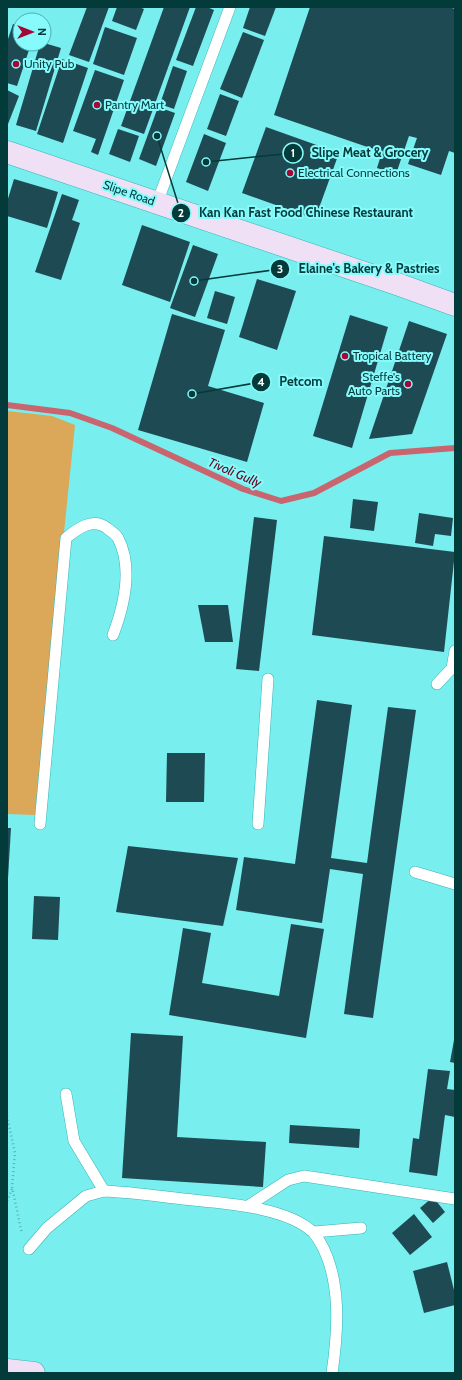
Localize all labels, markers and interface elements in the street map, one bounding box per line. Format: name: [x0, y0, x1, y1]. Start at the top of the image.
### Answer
north arrow: [12, 12, 52, 52]
text: N: [35, 28, 49, 36]
place label: Unity Pub: [24, 56, 75, 71]
marker: Unity Pub: [11, 59, 21, 69]
place label: Pantry Mart: [105, 97, 164, 112]
marker: Pantry Mart: [92, 100, 102, 110]
callout: Slipe Meat & Grocery: [283, 140, 436, 165]
text: Slipe Meat & Grocery: [311, 144, 429, 160]
text: 1: [291, 145, 295, 160]
place label: Electrical Connections: [298, 165, 410, 180]
marker: Electrical Connections: [285, 168, 295, 178]
street label: Slipe Road: [101, 177, 157, 208]
callout: Kan Kan Fast Food Chinese Restaurant: [171, 200, 421, 225]
text: Kan Kan Fast Food Chinese Restaurant: [199, 204, 414, 220]
text: 2: [178, 205, 184, 220]
callout: Elaine's Bakery & Pastries: [270, 256, 447, 281]
text: Elaine's Bakery & Pastries: [299, 260, 440, 276]
text: 3: [277, 261, 283, 276]
place label: Tropical Battery: [353, 348, 431, 363]
marker: Tropical Battery: [340, 351, 350, 361]
callout: Petcom: [251, 369, 331, 394]
place label: Steffe's Auto Parts: [348, 369, 400, 398]
text: Petcom: [279, 373, 323, 389]
text: 4: [257, 374, 265, 389]
marker: Steffe's Auto Parts: [403, 379, 413, 389]
water label: Tivoli Gully: [206, 454, 265, 491]

